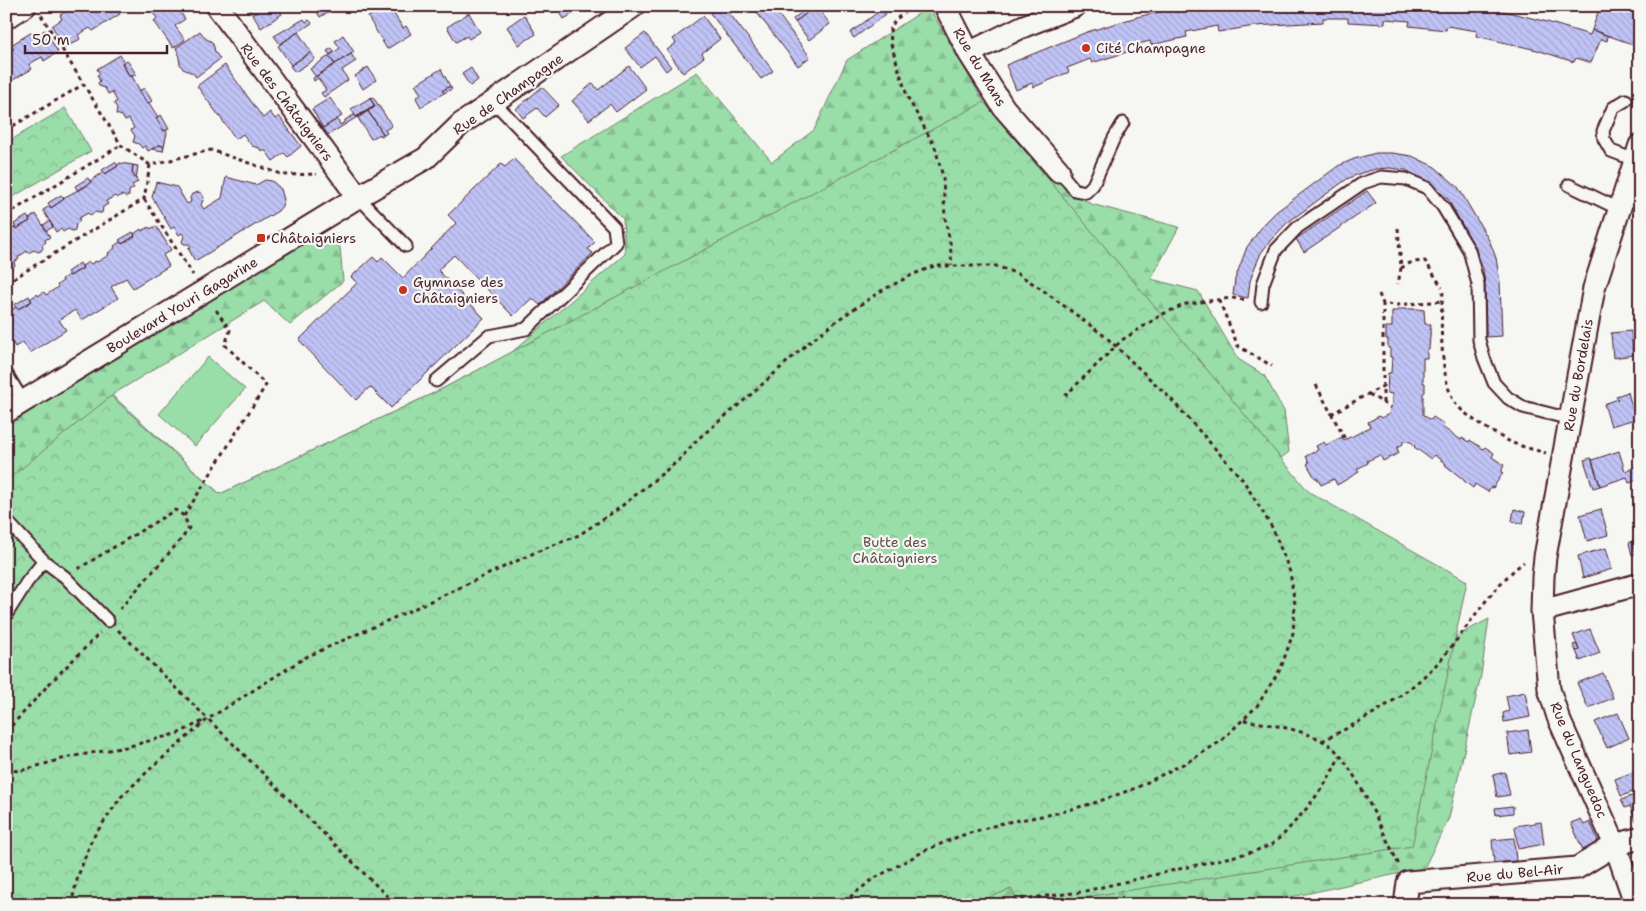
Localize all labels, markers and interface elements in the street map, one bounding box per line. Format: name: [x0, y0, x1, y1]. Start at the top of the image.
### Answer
scale bar: [25, 22, 168, 54]
street label: Rue du Mans: [949, 24, 1011, 110]
text: 50 m: [32, 30, 70, 50]
street label: Rue des Châtaigniers: [237, 39, 337, 165]
place label: Cité Champagne: [1096, 39, 1206, 57]
marker: Cité Champagne: [1080, 42, 1092, 54]
street label: Rue de Champagne: [449, 49, 567, 139]
place label: Châtaigniers: [271, 229, 356, 247]
marker: Châtaigniers: [255, 232, 267, 244]
street label: Boulevard Youri Gagarine: [103, 253, 261, 357]
place label: Gymnase des Châtaigniers: [413, 273, 504, 307]
marker: Gymnase des Châtaigniers: [397, 284, 409, 296]
street label: Rue du Bordelais: [1559, 317, 1597, 433]
park label: Butte des Châtaigniers: [852, 533, 938, 567]
street label: Rue du Languedoc: [1546, 699, 1612, 821]
street label: Rue du Bel-Air: [1466, 860, 1565, 886]

